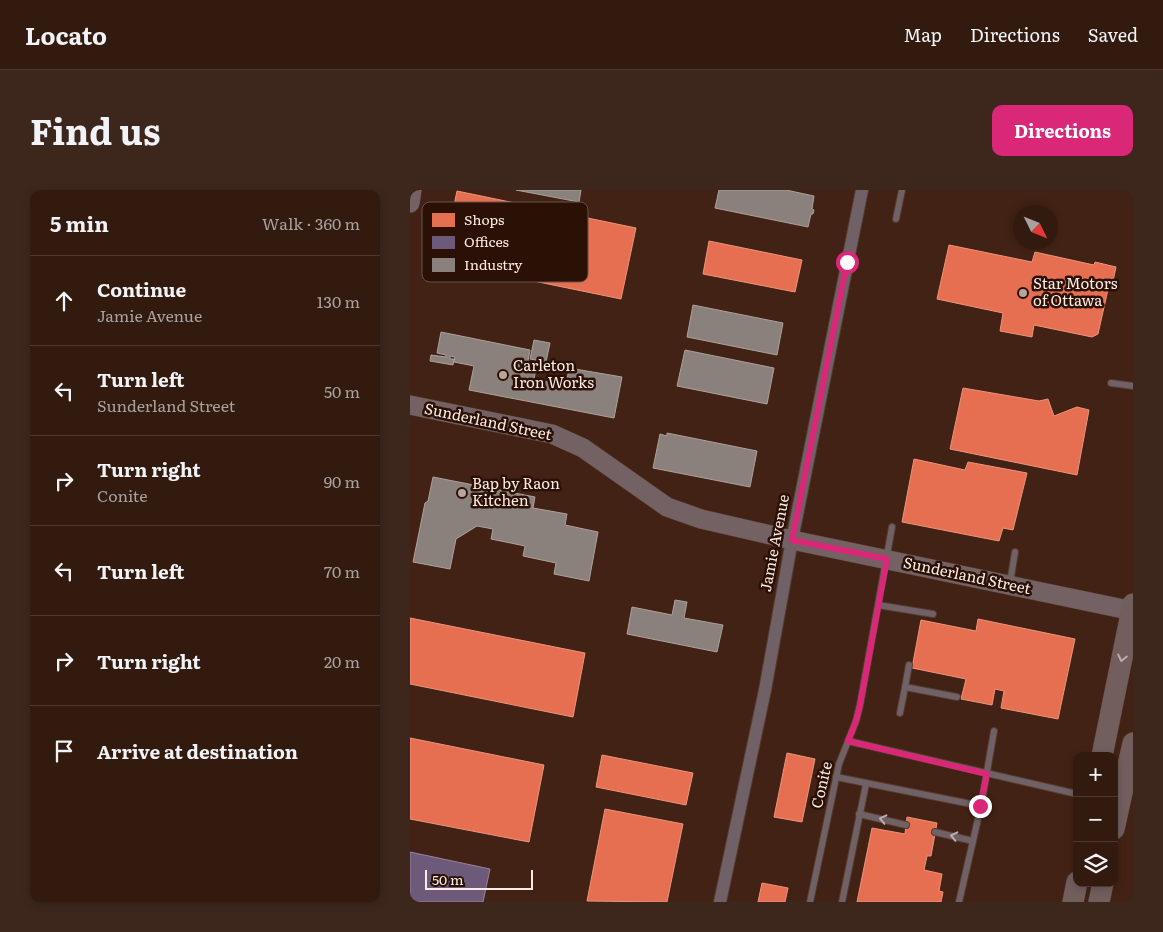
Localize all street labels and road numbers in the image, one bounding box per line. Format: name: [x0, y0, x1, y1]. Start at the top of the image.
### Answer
street label: Sunderland Street: [423, 396, 554, 445]
street label: Jamie Avenue: [753, 492, 794, 593]
street label: Sunderland Street: [902, 550, 1033, 599]
street label: Conite: [804, 759, 837, 810]

